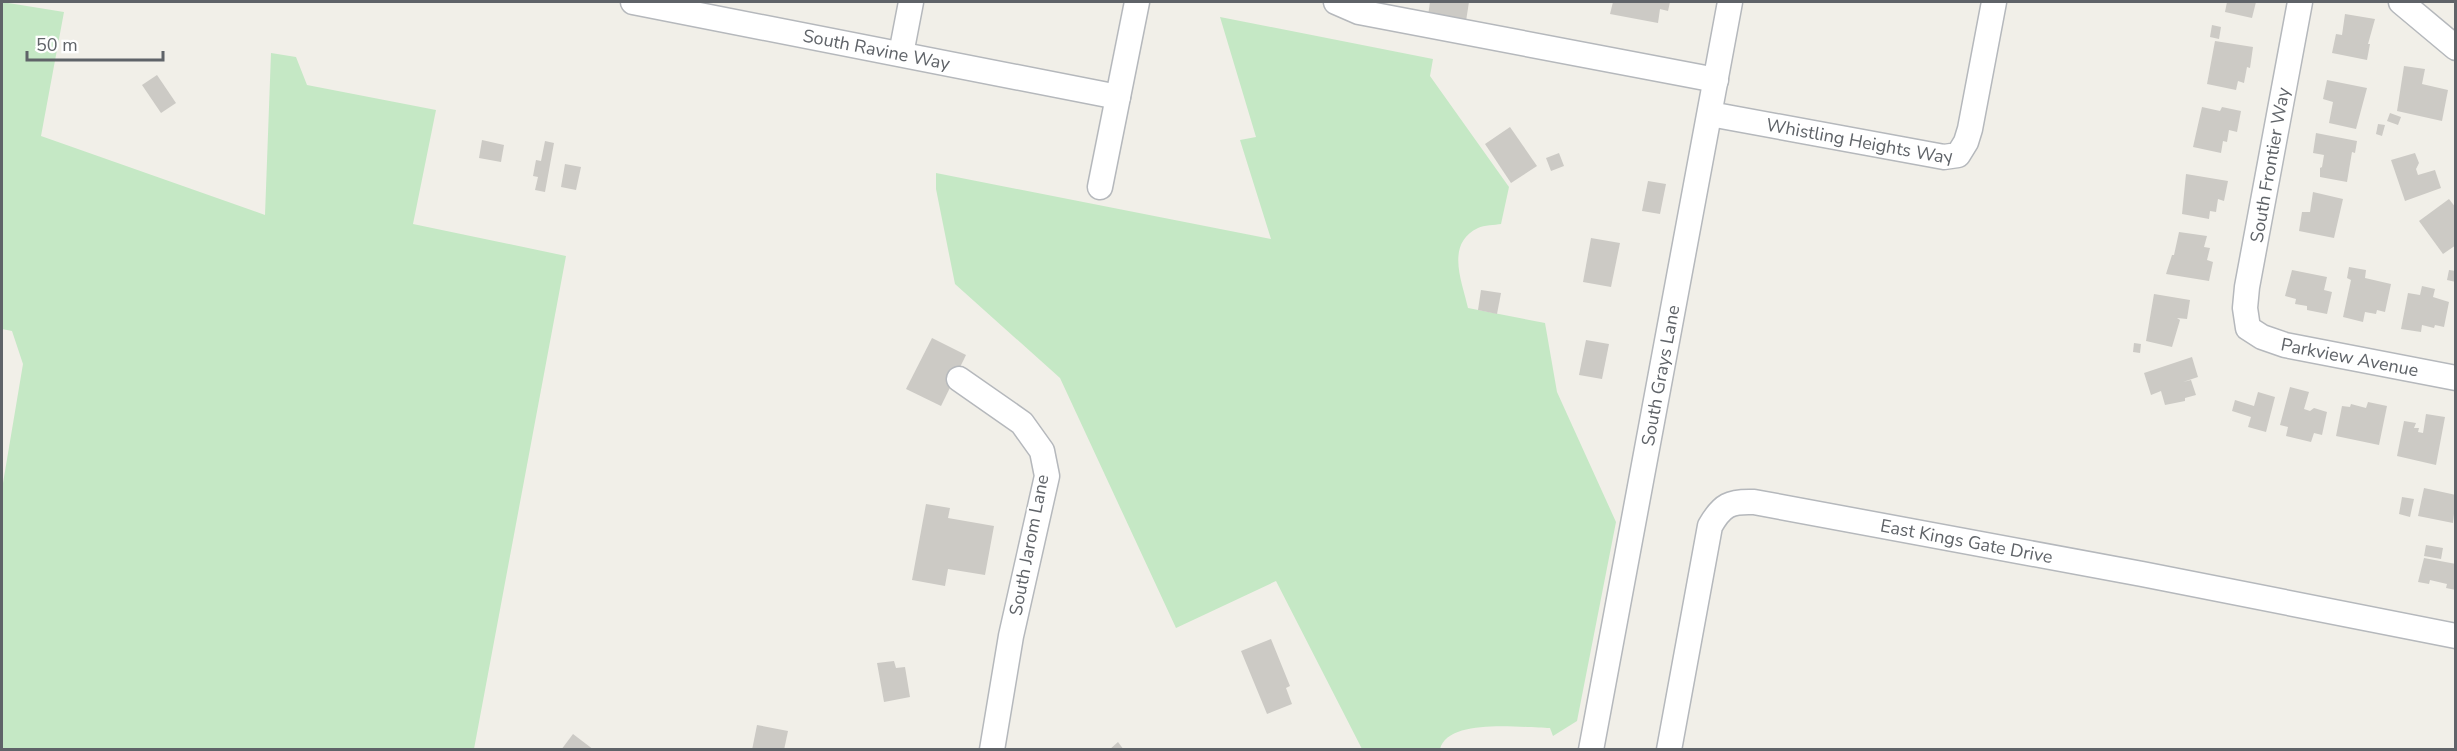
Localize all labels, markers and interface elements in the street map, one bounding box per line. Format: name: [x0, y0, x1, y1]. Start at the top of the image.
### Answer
scale bar: [27, 24, 164, 62]
street label: South Ravine Way: [801, 24, 953, 76]
text: 50 m: [36, 33, 78, 57]
street label: South Frontier Way: [2245, 85, 2296, 244]
street label: Whistling Heights Way: [1764, 113, 1955, 169]
street label: South Grays Lane: [1636, 303, 1685, 448]
street label: Parkview Avenue: [2279, 332, 2420, 382]
street label: South Jarom Lane: [1004, 472, 1054, 618]
street label: East Kings Gate Drive: [1878, 514, 2055, 569]

